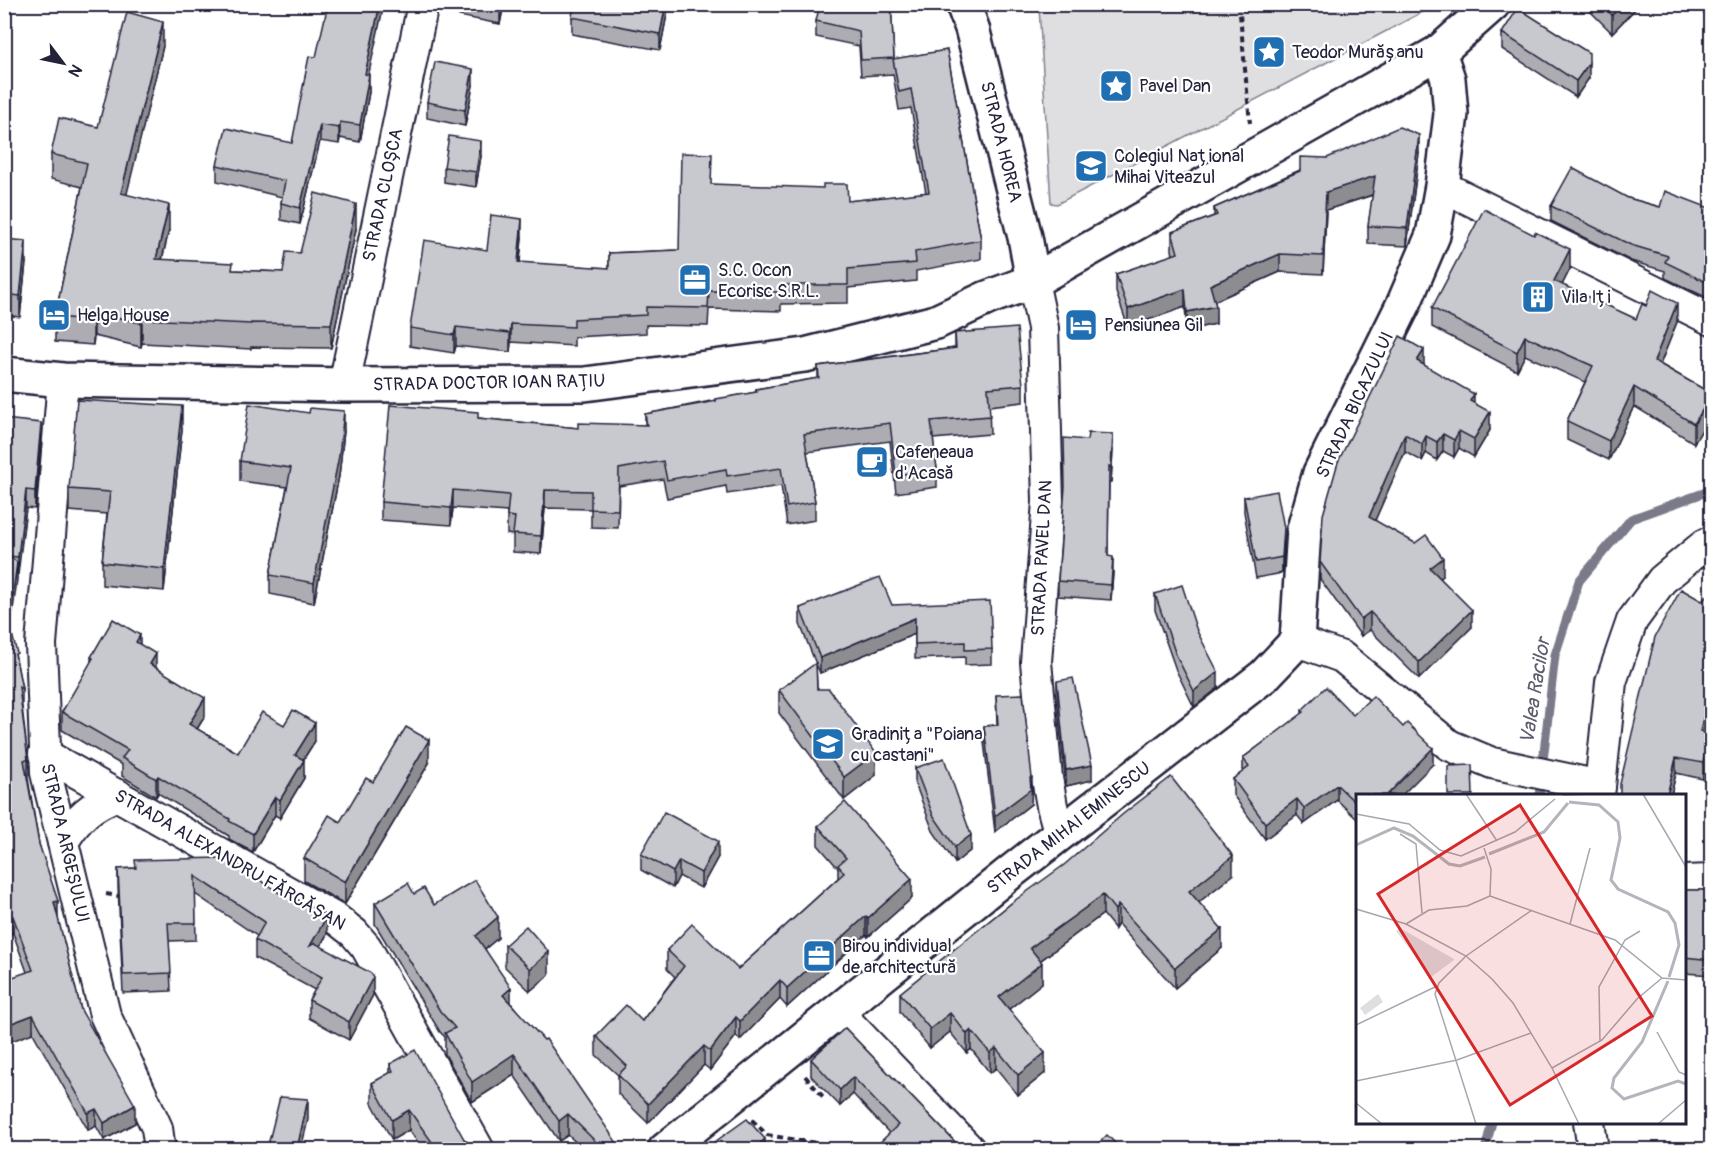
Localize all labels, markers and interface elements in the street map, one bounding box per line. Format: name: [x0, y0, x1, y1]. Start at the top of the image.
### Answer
north arrow: [33, 33, 93, 93]
place icon: Teodor Murășanu: [1251, 34, 1287, 70]
place label: Teodor Murășanu: [1292, 41, 1424, 64]
text: N: [63, 61, 86, 80]
place icon: Pavel Dan: [1098, 68, 1134, 104]
place label: Pavel Dan: [1139, 75, 1211, 98]
street label: STRADA HOREA: [975, 79, 1027, 205]
street label: STRADA CLOȘCA: [358, 126, 408, 264]
place label: Colegiul Național Mihai Viteazul: [1114, 145, 1244, 189]
school or university icon: Colegiul Național Mihai Viteazul: [1073, 148, 1109, 184]
place label: S.C. Ocon Ecorisc S.R.L.: [718, 259, 819, 303]
office icon: S.C. Ocon Ecorisc S.R.L.: [677, 262, 713, 298]
building icon: Vila Iți: [1520, 279, 1556, 315]
place label: Vila Iți: [1561, 286, 1611, 309]
hotel icon: Helga House: [36, 297, 72, 333]
place label: Helga House: [77, 304, 169, 327]
hotel icon: Pensiunea Gil: [1063, 307, 1099, 343]
place label: Pensiunea Gil: [1104, 314, 1203, 337]
street label: STRADA BICAZULUI: [1311, 328, 1399, 482]
street label: STRADA DOCTOR IOAN RAȚIU: [373, 369, 605, 397]
place label: Cafeneaua d'Acasă: [895, 441, 974, 485]
cafe icon: Cafeneaua d'Acasă: [854, 444, 890, 480]
street label: STRADA PAVEL DAN: [1026, 479, 1058, 637]
water label: Valea Racilor: [1514, 633, 1556, 746]
place label: Gradinița "Poiana cu castani": [851, 723, 983, 767]
school or university icon: Gradinița "Poiana cu castani": [810, 726, 846, 762]
street label: STRADA MIHAI EMINESCU: [982, 757, 1156, 899]
street label: STRADA ARGEȘULUI: [35, 761, 95, 925]
street label: STRADA ALEXANDRU FĂRCĂȘAN: [110, 784, 350, 936]
inset map: [1356, 794, 1686, 1124]
place label: Birou individual de architectură: [842, 935, 957, 979]
office icon: Birou individual de architectură: [801, 938, 837, 974]

